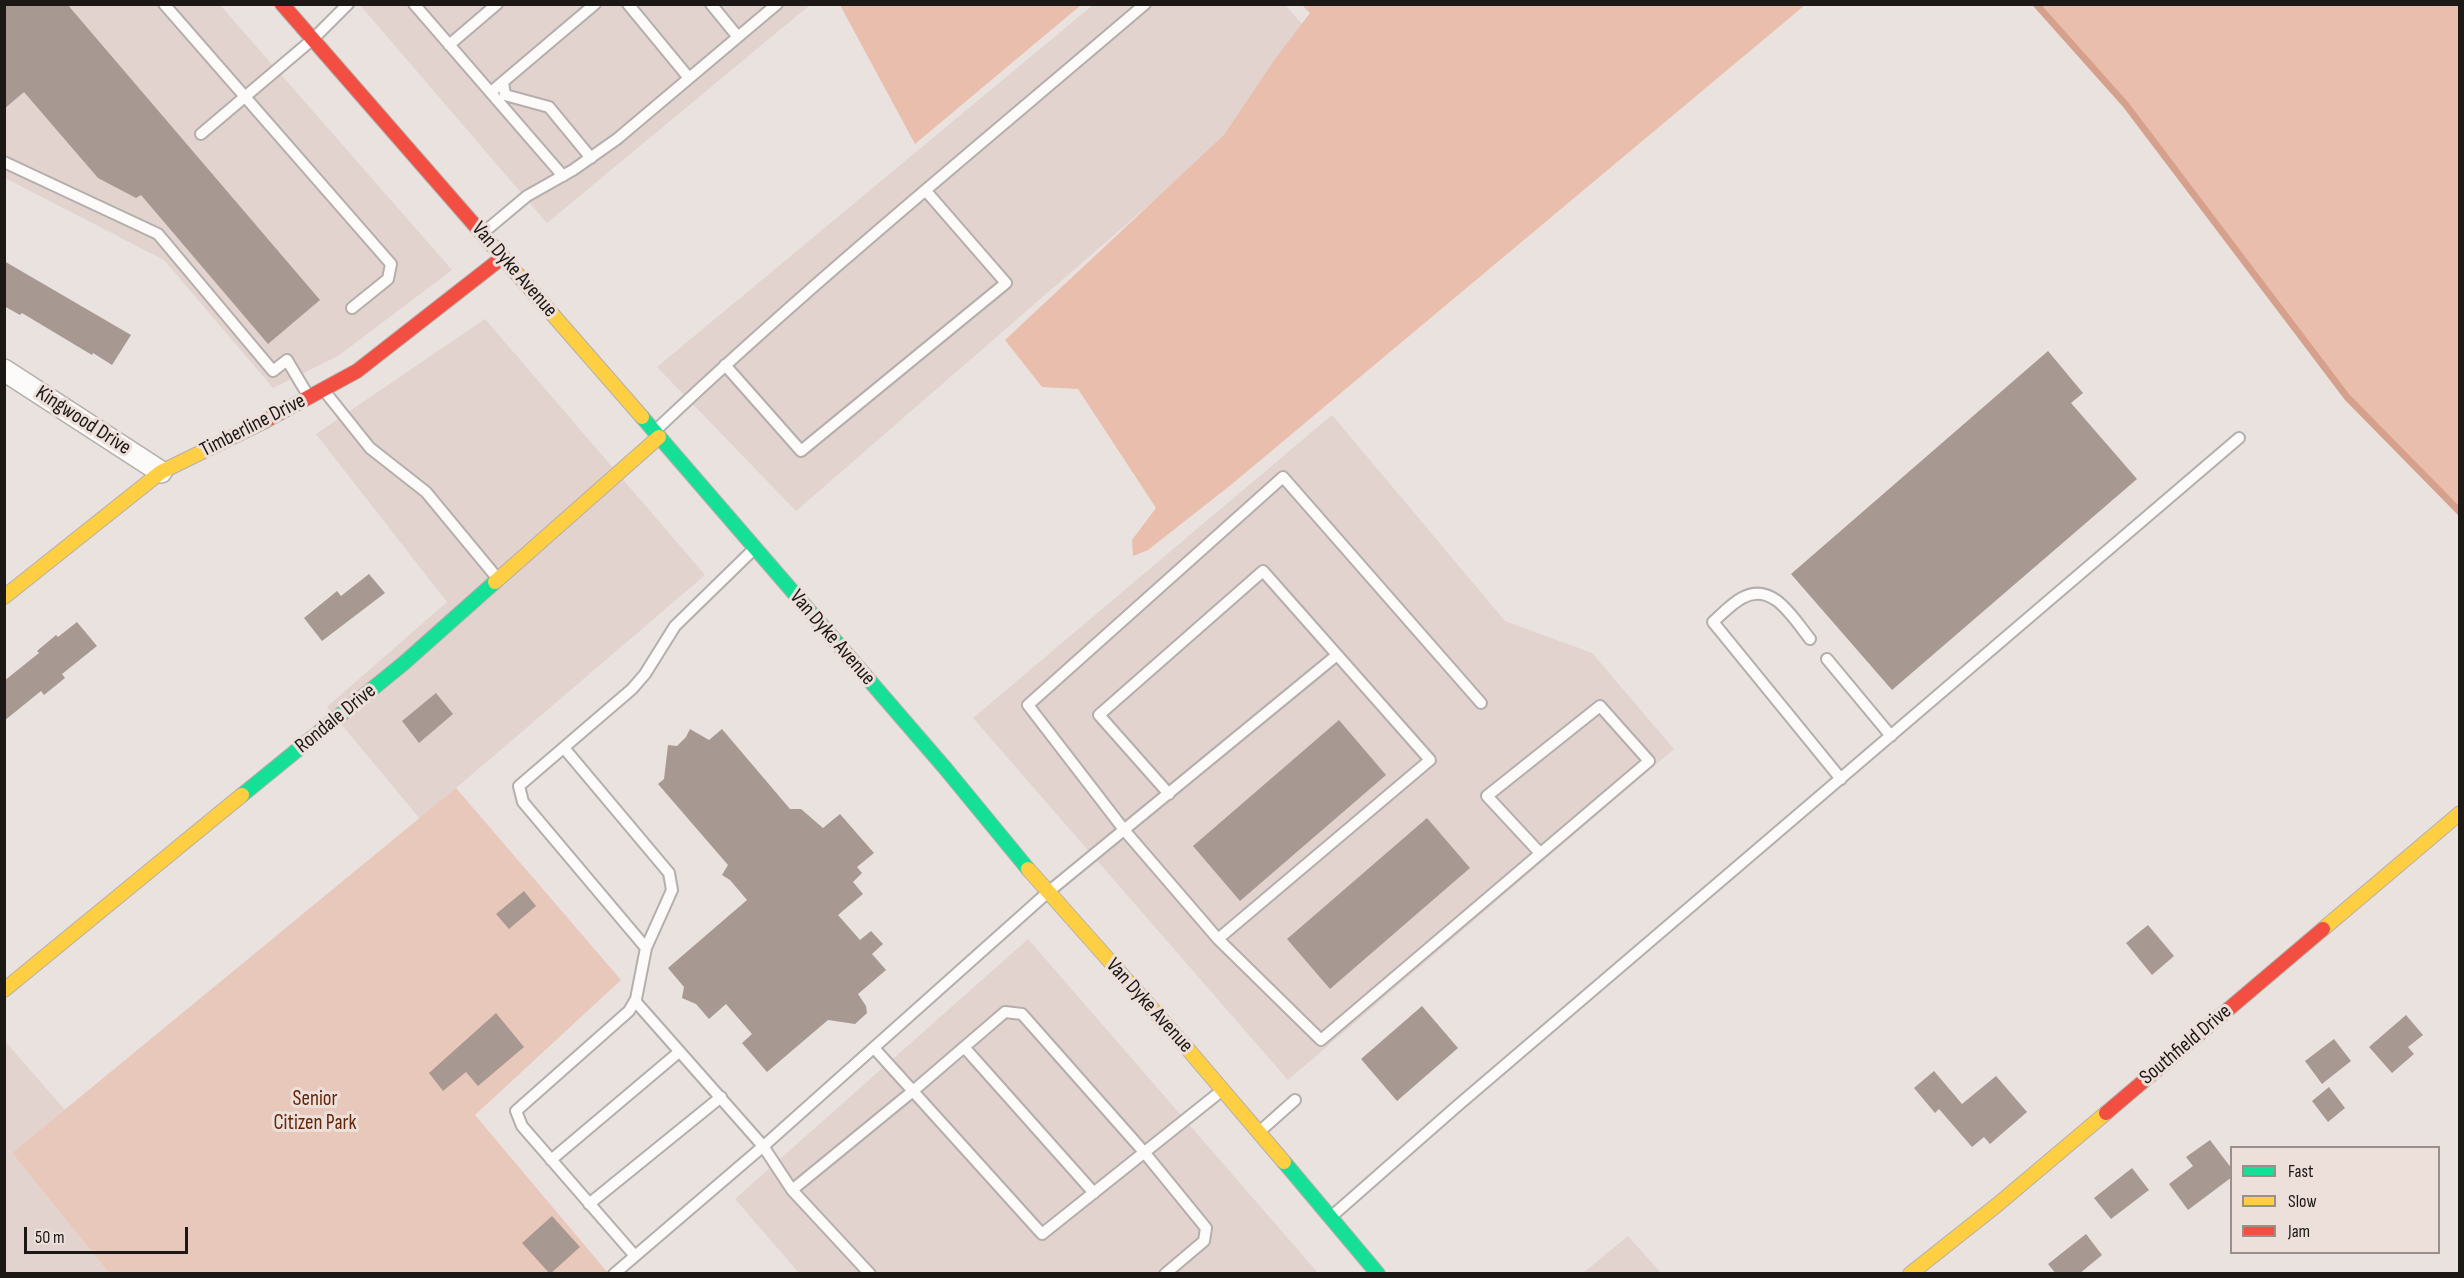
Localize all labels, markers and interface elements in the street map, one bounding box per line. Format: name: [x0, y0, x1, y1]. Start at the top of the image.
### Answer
street label: Van Dyke Avenue: [466, 217, 562, 323]
street label: Kingwood Drive: [31, 381, 135, 461]
street label: Timberline Drive: [196, 389, 310, 463]
street label: Van Dyke Avenue: [784, 585, 880, 691]
street label: Rondale Drive: [291, 679, 381, 759]
street label: Van Dyke Avenue: [1100, 954, 1198, 1058]
street label: Southfield Drive: [2135, 999, 2237, 1091]
park label: Senior Citizen Park: [273, 1087, 357, 1137]
legend: [2230, 1146, 2440, 1254]
text: Fast: [2288, 1161, 2313, 1182]
text: Slow: [2288, 1191, 2317, 1212]
scale bar: [27, 1215, 190, 1253]
text: Jam: [2288, 1221, 2310, 1242]
text: 50 m: [35, 1227, 65, 1248]

